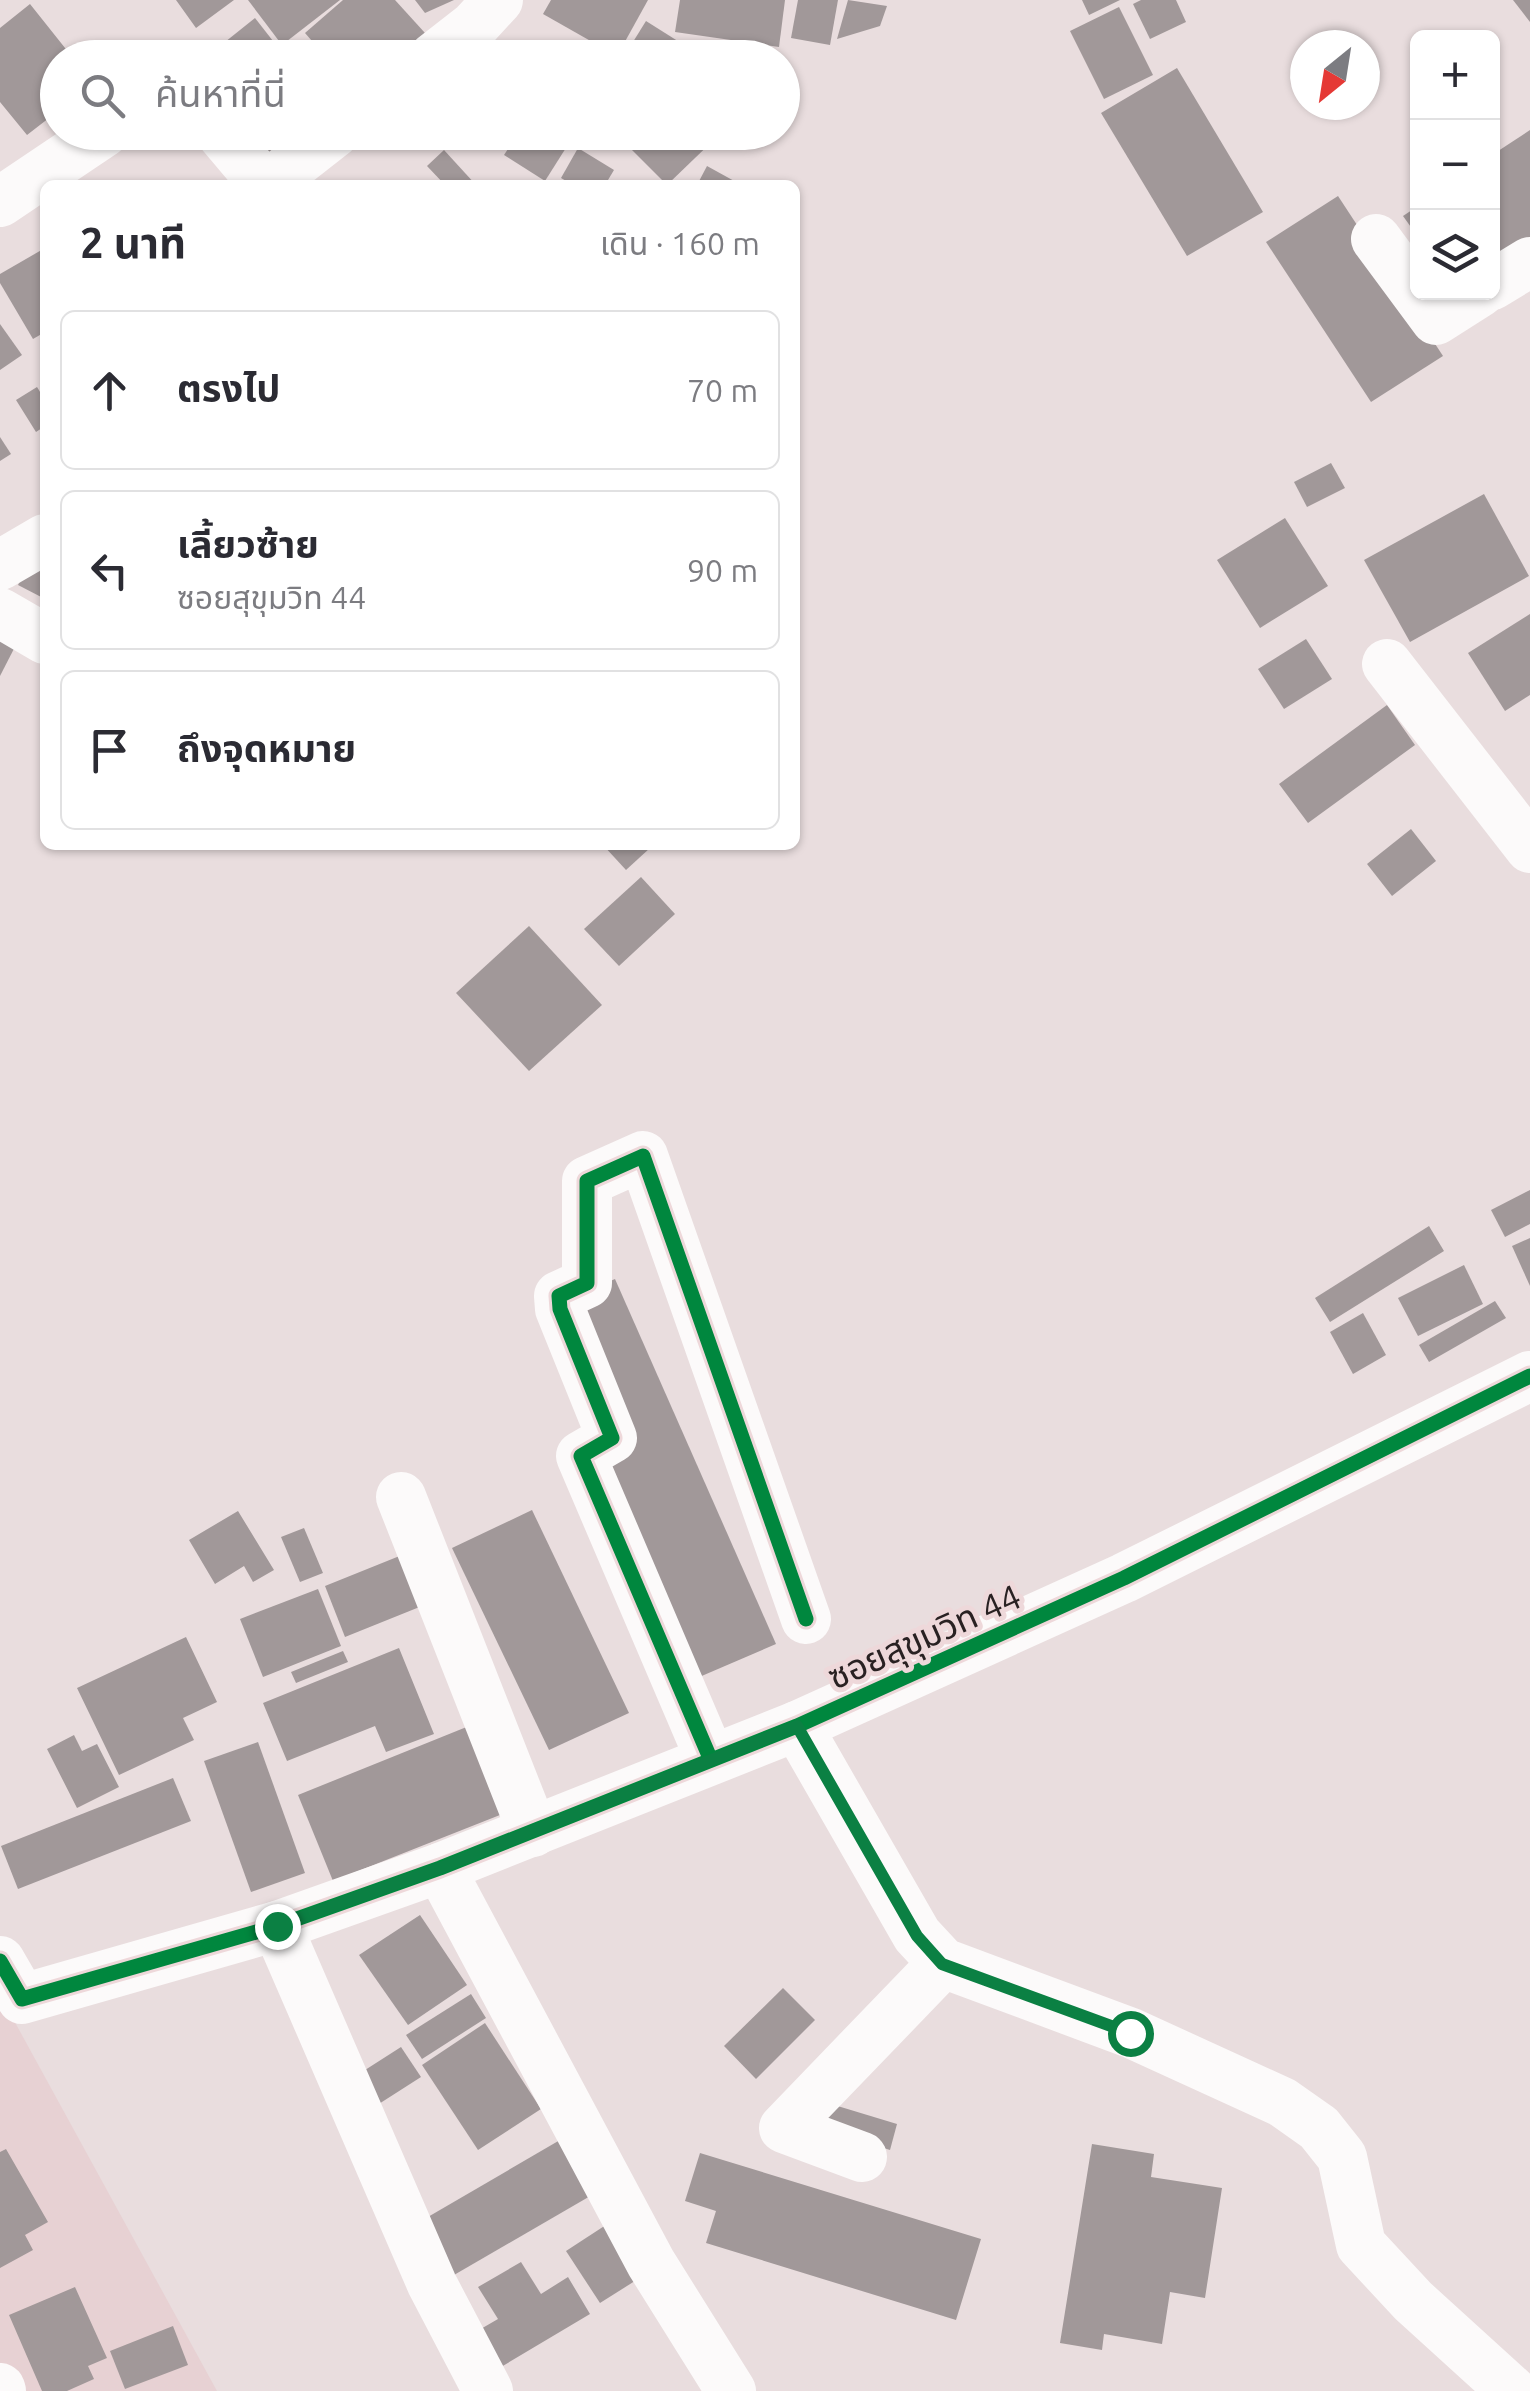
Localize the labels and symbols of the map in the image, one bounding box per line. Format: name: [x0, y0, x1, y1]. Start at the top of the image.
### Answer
north arrow: [1290, 30, 1380, 120]
street label: ซอยสุขุมวิท 44: [821, 1576, 1028, 1698]
route end: [255, 1904, 301, 1950]
route start: [1108, 2011, 1154, 2057]

